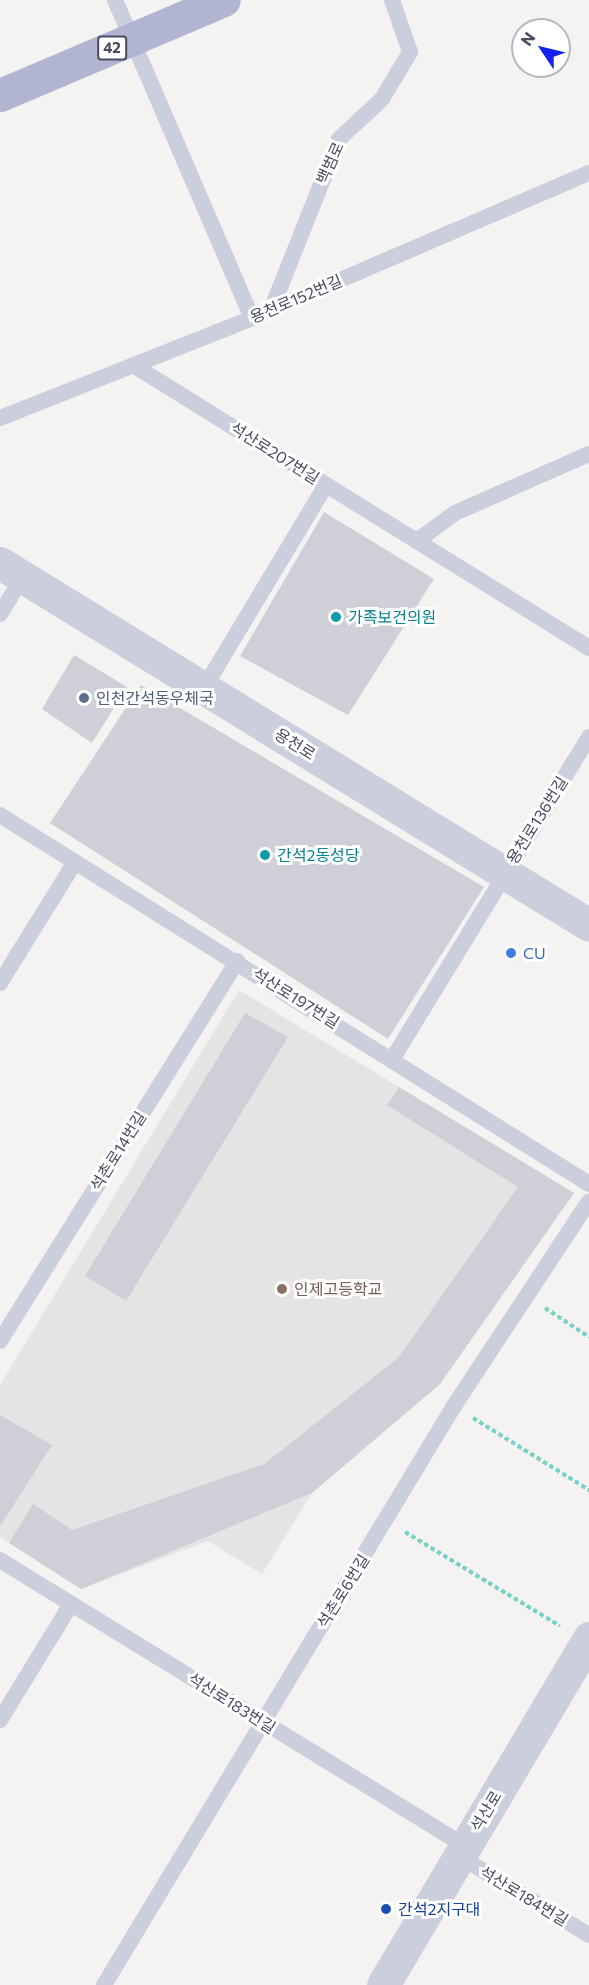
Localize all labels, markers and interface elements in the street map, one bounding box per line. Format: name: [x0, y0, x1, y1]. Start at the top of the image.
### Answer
north arrow: [511, 18, 571, 78]
text: N: [516, 28, 539, 49]
road number: 42: [97, 36, 127, 60]
street label: 백범로: [312, 139, 348, 187]
street label: 용천로152번길: [247, 271, 345, 327]
street label: 석산로207번길: [227, 418, 323, 488]
place label: 가족보건의원: [348, 607, 436, 627]
marker: 가족보건의원: [329, 610, 343, 624]
place label: 인천간석동우체국: [96, 688, 214, 708]
marker: 인천간석동우체국: [77, 691, 91, 705]
street label: 용천로: [271, 724, 319, 764]
street label: 용천로136번길: [503, 773, 571, 867]
place label: 간석2동성당: [277, 845, 359, 865]
marker: 간석2동성당: [258, 848, 272, 862]
place label: CU: [523, 943, 546, 963]
marker: CU: [504, 946, 518, 960]
street label: 석산로197번길: [249, 964, 343, 1032]
street label: 석촌로14번길: [86, 1108, 150, 1194]
place label: 인제고등학교: [294, 1279, 382, 1299]
marker: 인제고등학교: [275, 1282, 289, 1296]
street label: 석촌로6번길: [313, 1551, 373, 1631]
street label: 석산로183번길: [185, 1669, 279, 1737]
street label: 석산로: [466, 1787, 506, 1835]
street label: 석산로184번길: [476, 1862, 572, 1930]
place label: 간석2지구대: [398, 1899, 480, 1919]
marker: 간석2지구대: [379, 1902, 393, 1916]

